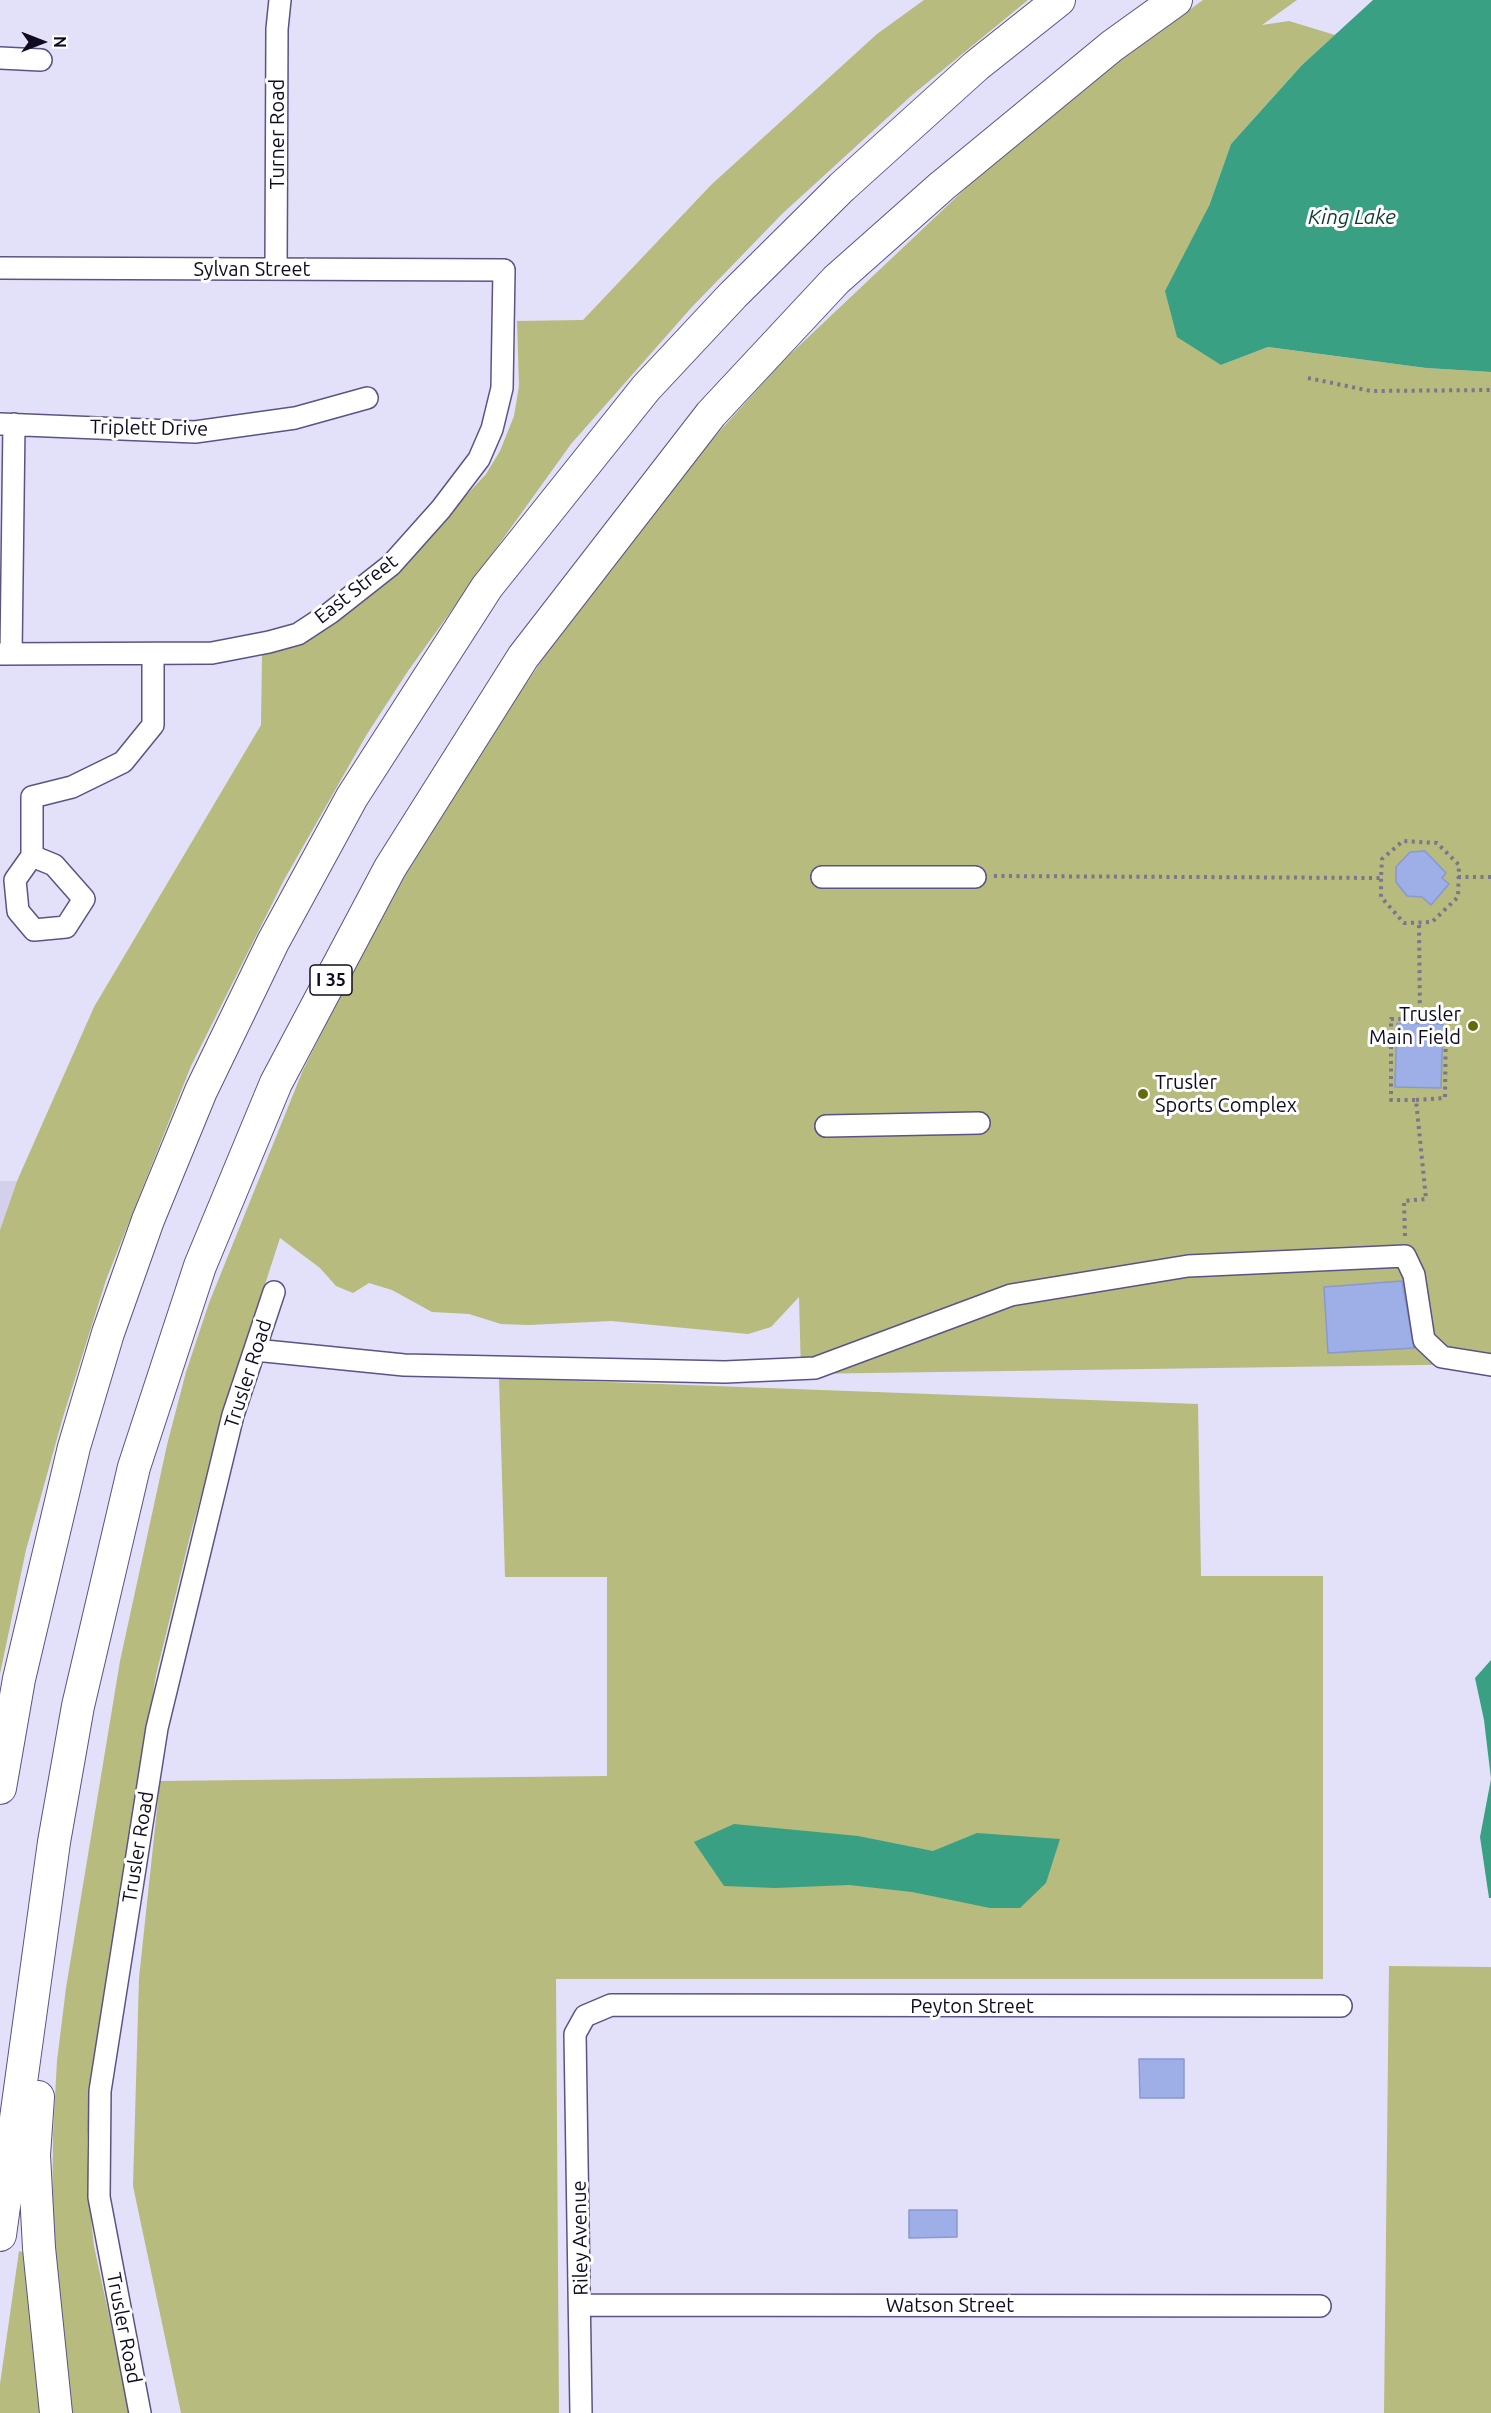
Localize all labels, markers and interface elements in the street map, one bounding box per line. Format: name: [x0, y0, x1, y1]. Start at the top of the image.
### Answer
north arrow: [12, 12, 72, 72]
text: N: [51, 36, 69, 48]
street label: Turner Road: [265, 79, 289, 189]
water label: King Lake: [1308, 204, 1396, 230]
street label: Sylvan Street: [194, 257, 310, 281]
street label: Triplett Drive: [90, 415, 208, 441]
street label: East Street: [310, 549, 402, 629]
road number: I 35: [310, 965, 352, 995]
place label: Trusler Main Field: [1369, 1002, 1461, 1049]
marker: Trusler Main Field: [1466, 1019, 1480, 1033]
place label: Trusler Sports Complex: [1155, 1070, 1297, 1117]
marker: Trusler Sports Complex: [1136, 1087, 1150, 1101]
street label: Trusler Road: [219, 1317, 277, 1431]
street label: Trusler Road: [117, 1789, 159, 1905]
street label: Peyton Street: [910, 1994, 1034, 2018]
street label: Riley Avenue: [567, 2180, 593, 2296]
street label: Trusler Road: [101, 2270, 147, 2386]
street label: Watson Street: [886, 2293, 1014, 2317]

